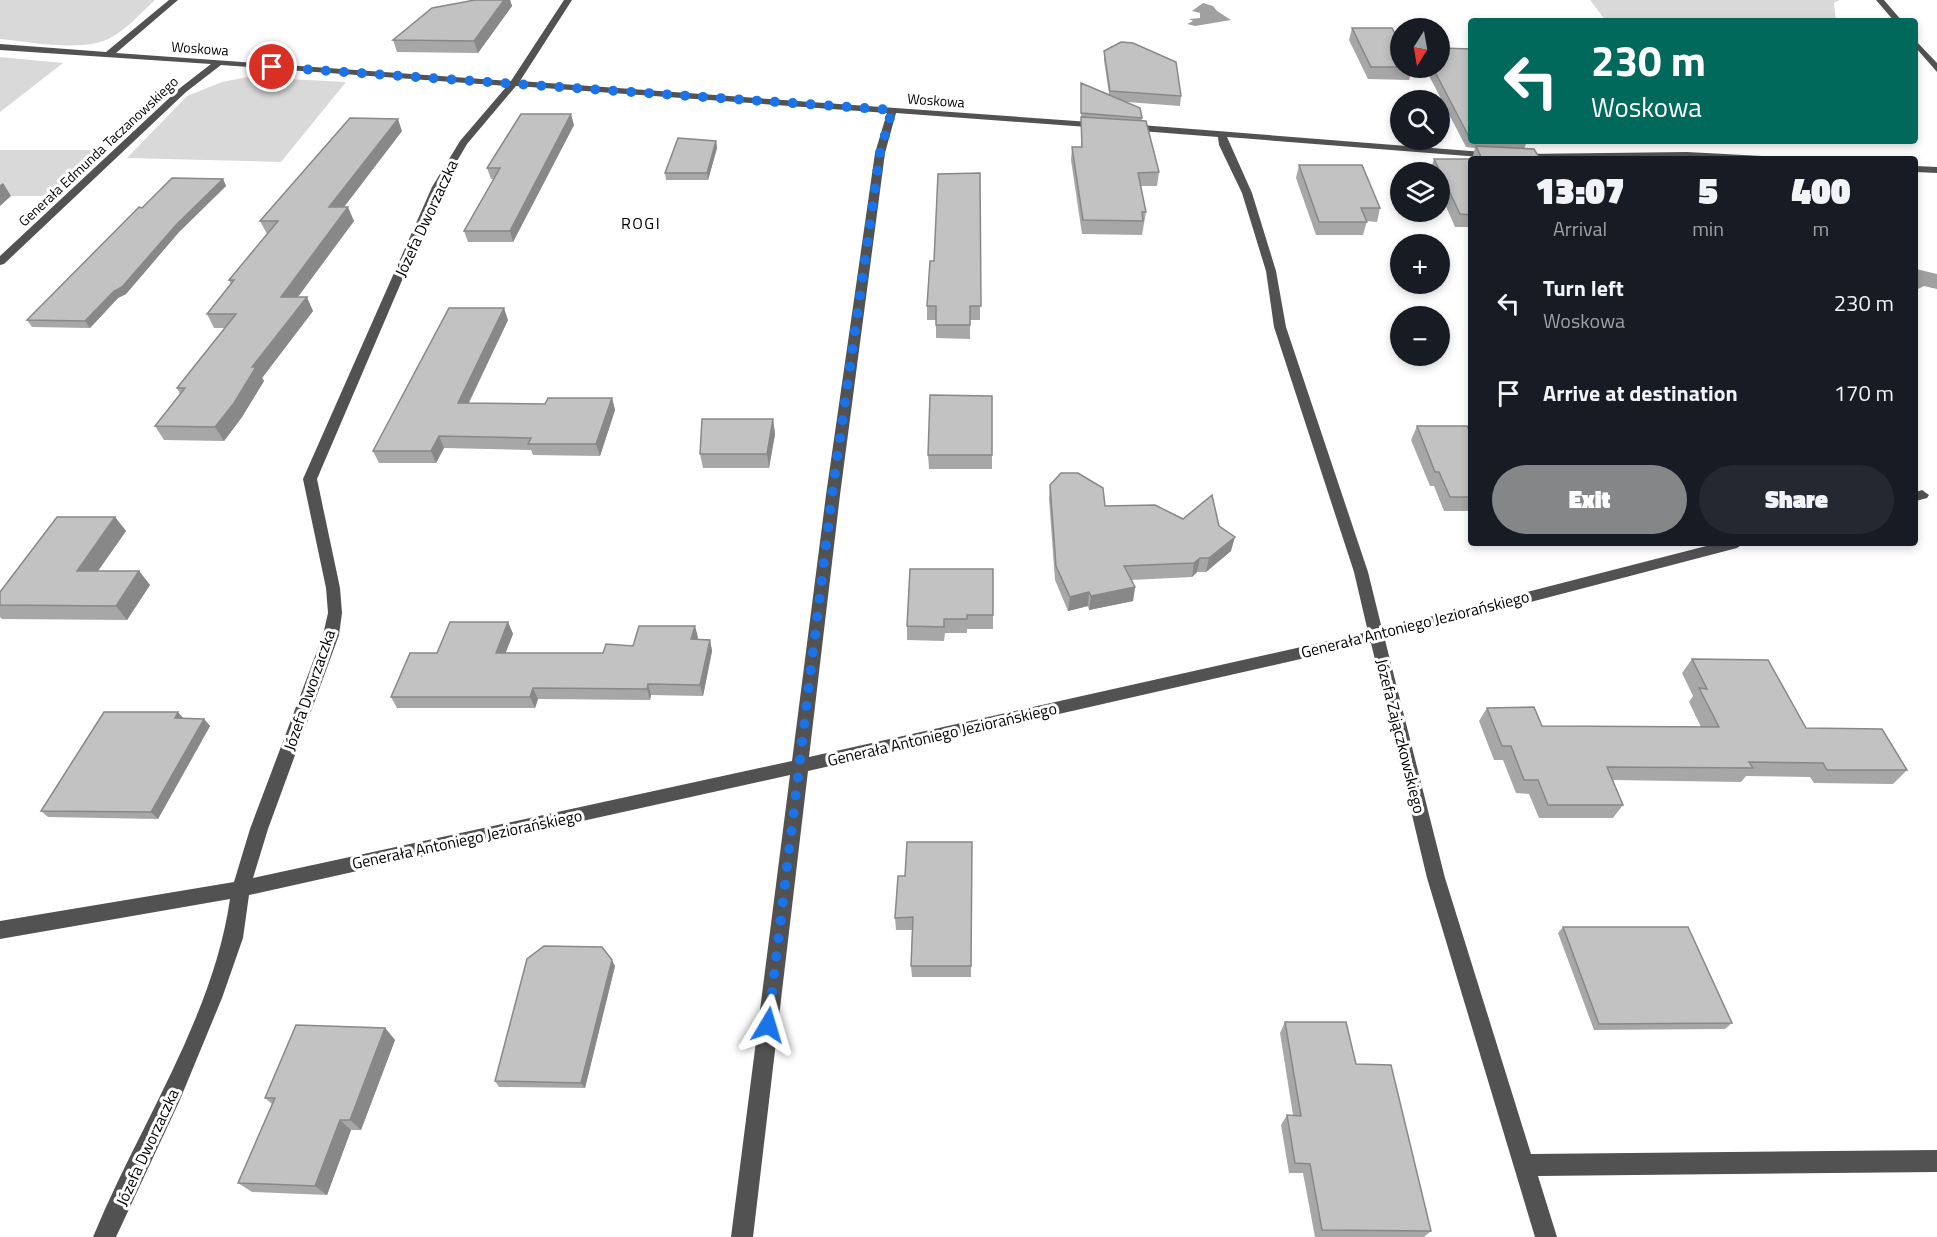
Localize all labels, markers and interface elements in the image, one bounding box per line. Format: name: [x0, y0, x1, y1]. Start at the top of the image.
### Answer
north arrow: [1390, 18, 1450, 78]
map controls: [1390, 18, 1450, 366]
text: 230 m: [1591, 28, 1706, 92]
street label: Woskowa: [171, 36, 229, 60]
pin: [246, 41, 297, 92]
icon: left: [1492, 42, 1570, 120]
icon: arrive: [255, 50, 288, 83]
street label: Generała Edmunda Taczanowskiego: [13, 71, 183, 231]
text: Woskowa: [1591, 86, 1702, 127]
street label: Woskowa: [907, 88, 965, 112]
button: search: [1390, 90, 1450, 150]
street label: Józefa Dworzaczka: [388, 156, 464, 280]
button: layers: [1390, 162, 1450, 222]
text: 13:07: [1535, 163, 1625, 218]
text: 5: [1698, 163, 1718, 218]
text: 400: [1791, 163, 1851, 218]
district label: ROGI: [621, 211, 661, 235]
text: Arrival: [1553, 213, 1607, 244]
text: min: [1692, 213, 1724, 244]
text: m: [1813, 213, 1829, 244]
button: +: [1390, 234, 1450, 294]
text: Turn left: [1543, 271, 1624, 305]
text: 230 m: [1834, 286, 1894, 320]
icon: left: [1492, 287, 1525, 320]
text: Woskowa: [1543, 305, 1625, 336]
button: −: [1390, 306, 1450, 366]
text: Arrive at destination: [1543, 376, 1738, 410]
text: 170 m: [1834, 376, 1894, 410]
icon: arrive: [1492, 377, 1525, 410]
button: Exit: [1492, 465, 1687, 534]
button: Share: [1699, 465, 1894, 534]
street label: Generała Antoniego Jeziorańskiego: [1298, 584, 1532, 664]
street label: Józefa Dworzaczka: [277, 626, 341, 754]
street label: Józefa Zajączkowskiego: [1370, 656, 1432, 816]
street label: Generała Antoniego Jeziorańskiego: [825, 696, 1059, 772]
street label: Generała Antoniego Jeziorańskiego: [350, 803, 584, 875]
position arrow: [736, 993, 800, 1057]
street label: Józefa Dworzaczka: [109, 1085, 185, 1209]

